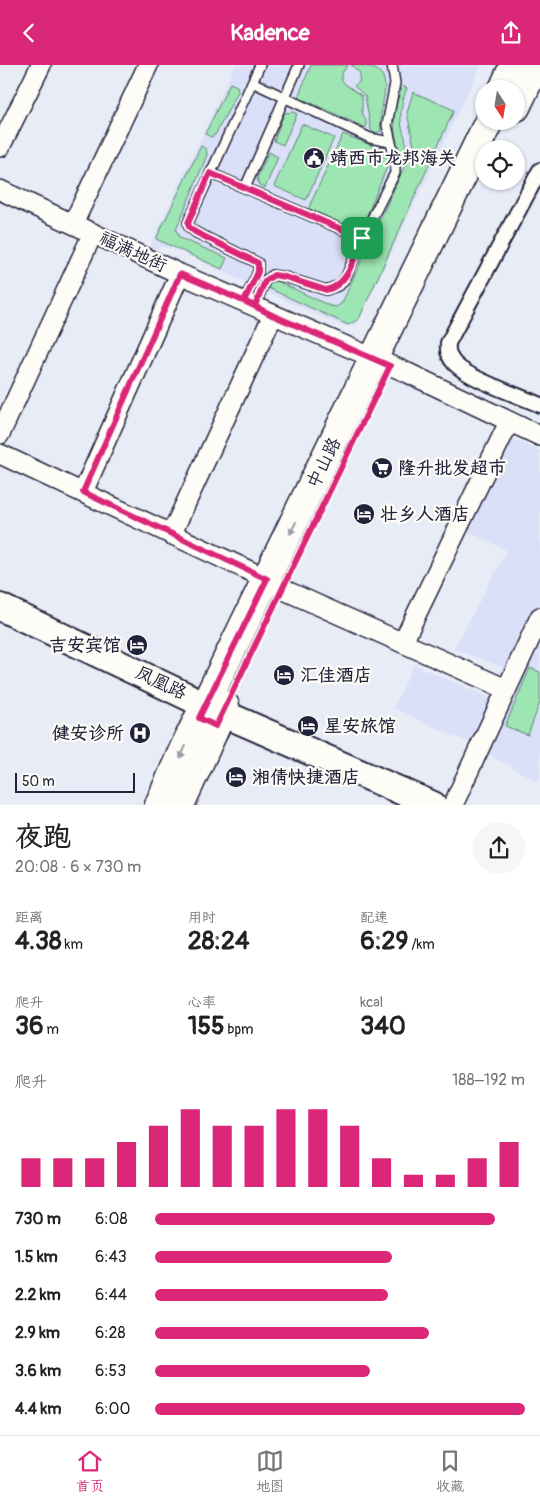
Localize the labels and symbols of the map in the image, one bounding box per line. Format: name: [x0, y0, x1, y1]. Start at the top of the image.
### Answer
north arrow: [475, 80, 525, 130]
public building icon: 靖西市龙邦海关: [302, 146, 326, 170]
place label: 靖西市龙邦海关: [330, 147, 456, 170]
pin: [341, 217, 383, 259]
street label: 福满地街: [96, 226, 170, 278]
street label: 中山路: [302, 434, 346, 492]
supermarket icon: 隆升批发超市: [370, 456, 394, 480]
place label: 隆升批发超市: [398, 457, 506, 480]
hotel icon: 壮乡人酒店: [352, 502, 376, 526]
place label: 壮乡人酒店: [380, 503, 470, 526]
one-way arrow: [288, 520, 297, 535]
hotel icon: 吉安宾馆: [125, 633, 149, 657]
place label: 吉安宾馆: [49, 634, 121, 657]
street label: 凤凰路: [132, 661, 190, 705]
hotel icon: 汇佳酒店: [272, 663, 296, 687]
place label: 汇佳酒店: [300, 664, 372, 687]
hotel icon: 星安旅馆: [296, 714, 320, 738]
place label: 星安旅馆: [324, 715, 396, 738]
hospital icon: 健安诊所: [128, 721, 152, 745]
place label: 健安诊所: [52, 722, 124, 745]
one-way arrow: [178, 745, 186, 759]
hotel icon: 湘倩快捷酒店: [224, 765, 248, 789]
place label: 湘倩快捷酒店: [252, 766, 360, 789]
scale bar: [15, 770, 135, 793]

